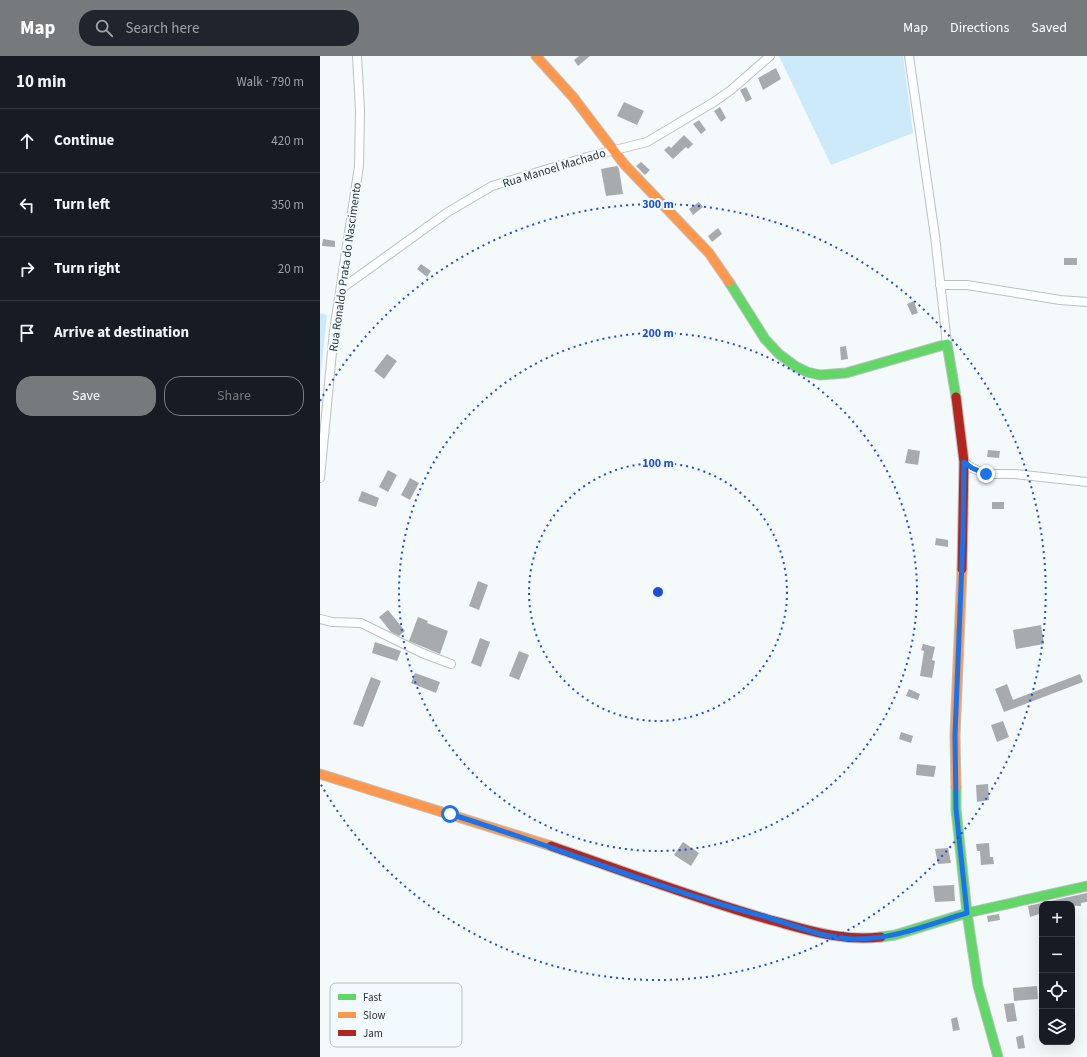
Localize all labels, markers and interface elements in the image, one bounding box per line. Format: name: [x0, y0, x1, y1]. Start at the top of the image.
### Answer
search box: [79, 10, 359, 46]
text: Map: [20, 15, 55, 42]
icon: search: [93, 17, 115, 39]
text: Search here: [125, 18, 199, 39]
text: Map: [903, 18, 928, 38]
text: Directions: [950, 18, 1009, 38]
text: Saved: [1031, 18, 1067, 38]
text: 10 min: [16, 70, 66, 94]
text: Walk · 790 m: [236, 73, 304, 91]
icon: ahead: [16, 130, 38, 152]
text: Continue: [54, 130, 114, 151]
text: 420 m: [271, 132, 304, 150]
street label: Rua Manoel Machado: [500, 145, 608, 192]
street label: Rua Ronaldo Prata do Nascimento: [325, 181, 366, 353]
icon: left: [16, 194, 38, 216]
text: Turn left: [54, 194, 110, 215]
text: 350 m: [271, 196, 304, 214]
text: 300 m: [642, 196, 674, 213]
icon: right: [16, 258, 38, 280]
text: Turn right: [54, 258, 120, 279]
text: 20 m: [278, 260, 304, 278]
icon: arrive: [16, 322, 38, 344]
text: Arrive at destination: [54, 322, 189, 343]
text: 200 m: [642, 325, 674, 342]
button: Save: [16, 376, 156, 416]
button: Share: [164, 376, 304, 416]
text: 100 m: [642, 455, 674, 472]
route end: [977, 465, 995, 483]
centre of rings: [651, 585, 665, 599]
route start: [441, 805, 459, 823]
map controls: [1039, 901, 1075, 1045]
button: +: [1039, 901, 1075, 937]
button: −: [1039, 937, 1075, 973]
button: locate: [1039, 973, 1075, 1009]
legend: [330, 983, 462, 1047]
text: Fast: [363, 990, 382, 1005]
text: Slow: [363, 1008, 386, 1023]
button: layers: [1039, 1009, 1075, 1045]
text: Jam: [363, 1026, 383, 1041]

